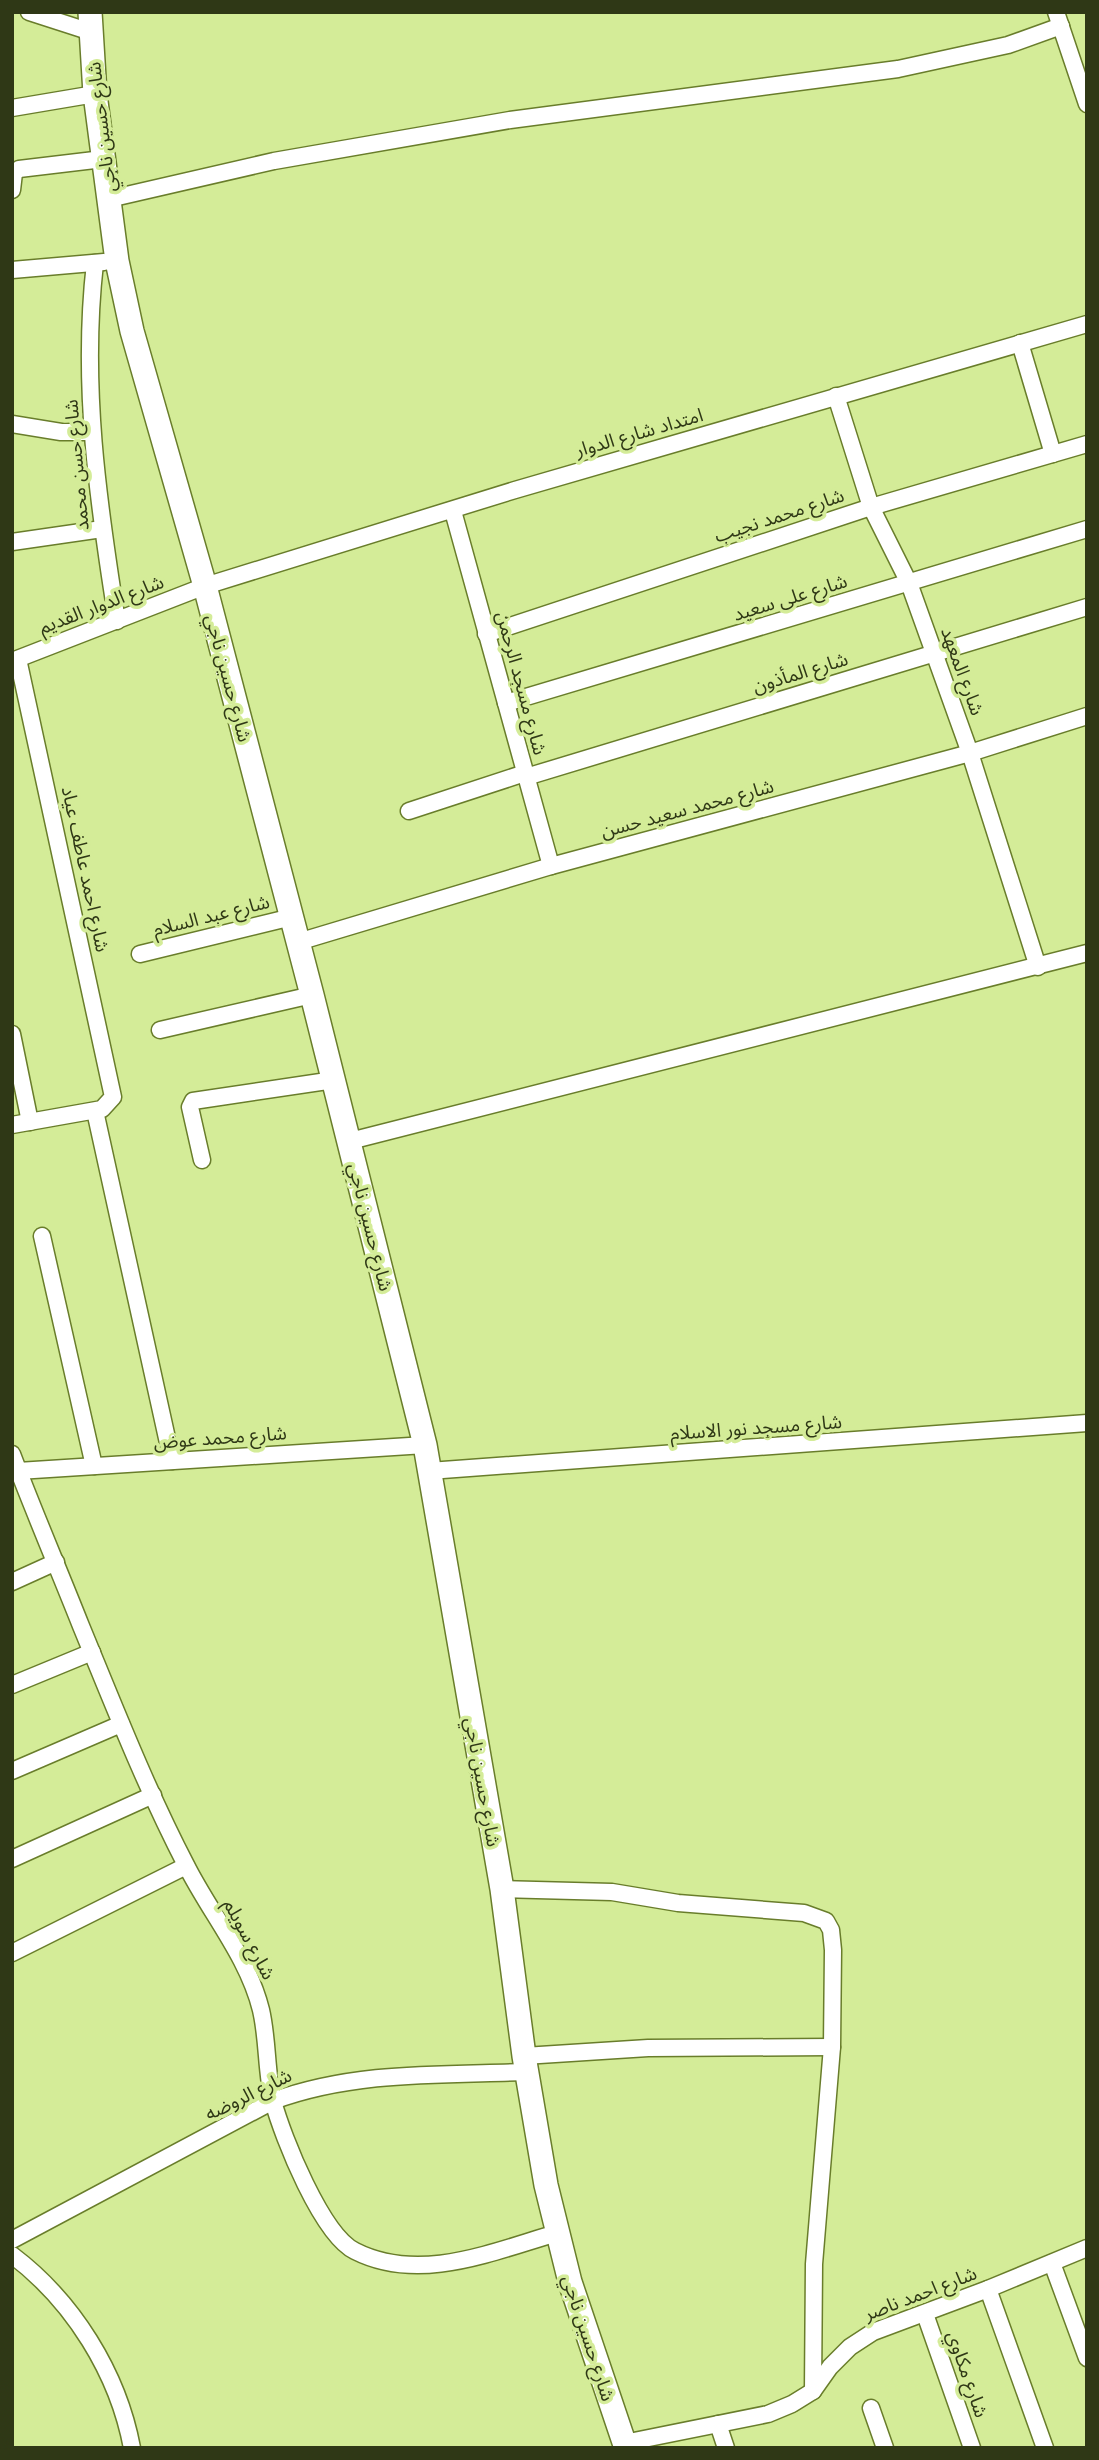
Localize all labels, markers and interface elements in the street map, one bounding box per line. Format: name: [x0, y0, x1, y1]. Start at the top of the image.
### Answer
street label: شارع حسين ناجي: [81, 60, 124, 194]
street label: شارع حسن محمد: [58, 398, 96, 531]
street label: امتداد شارع الدوار: [571, 402, 706, 464]
street label: شارع محمد نجيب: [711, 483, 848, 549]
street label: شارع على سعيد: [730, 568, 851, 628]
street label: شارع الدوار القديم: [35, 569, 168, 642]
street label: شارع مسجد الرحمن: [489, 609, 553, 758]
street label: شارع حسين ناجي: [197, 612, 258, 745]
street label: شارع المعهد: [934, 624, 990, 719]
street label: شارع المأذون: [749, 646, 851, 700]
street label: شارع محمد سعيد حسن: [598, 773, 777, 845]
street label: شارع احمد عاطف عياد: [55, 784, 115, 954]
street label: شارع عبد السلام: [150, 889, 273, 944]
street label: شارع حسين ناجي: [340, 1161, 398, 1294]
street label: شارع مسجد نور الاسلام: [669, 1409, 843, 1448]
street label: شارع محمد عوض: [153, 1420, 288, 1456]
street label: شارع حسين ناجي: [456, 1715, 506, 1849]
street label: شارع سويلم: [216, 1895, 281, 1985]
street label: شارع الروضه: [201, 2063, 296, 2127]
street label: شارع احمد ناصر: [859, 2260, 981, 2328]
street label: شارع حسين ناجي: [554, 2272, 621, 2405]
street label: شارع مكاوي: [939, 2328, 994, 2422]

